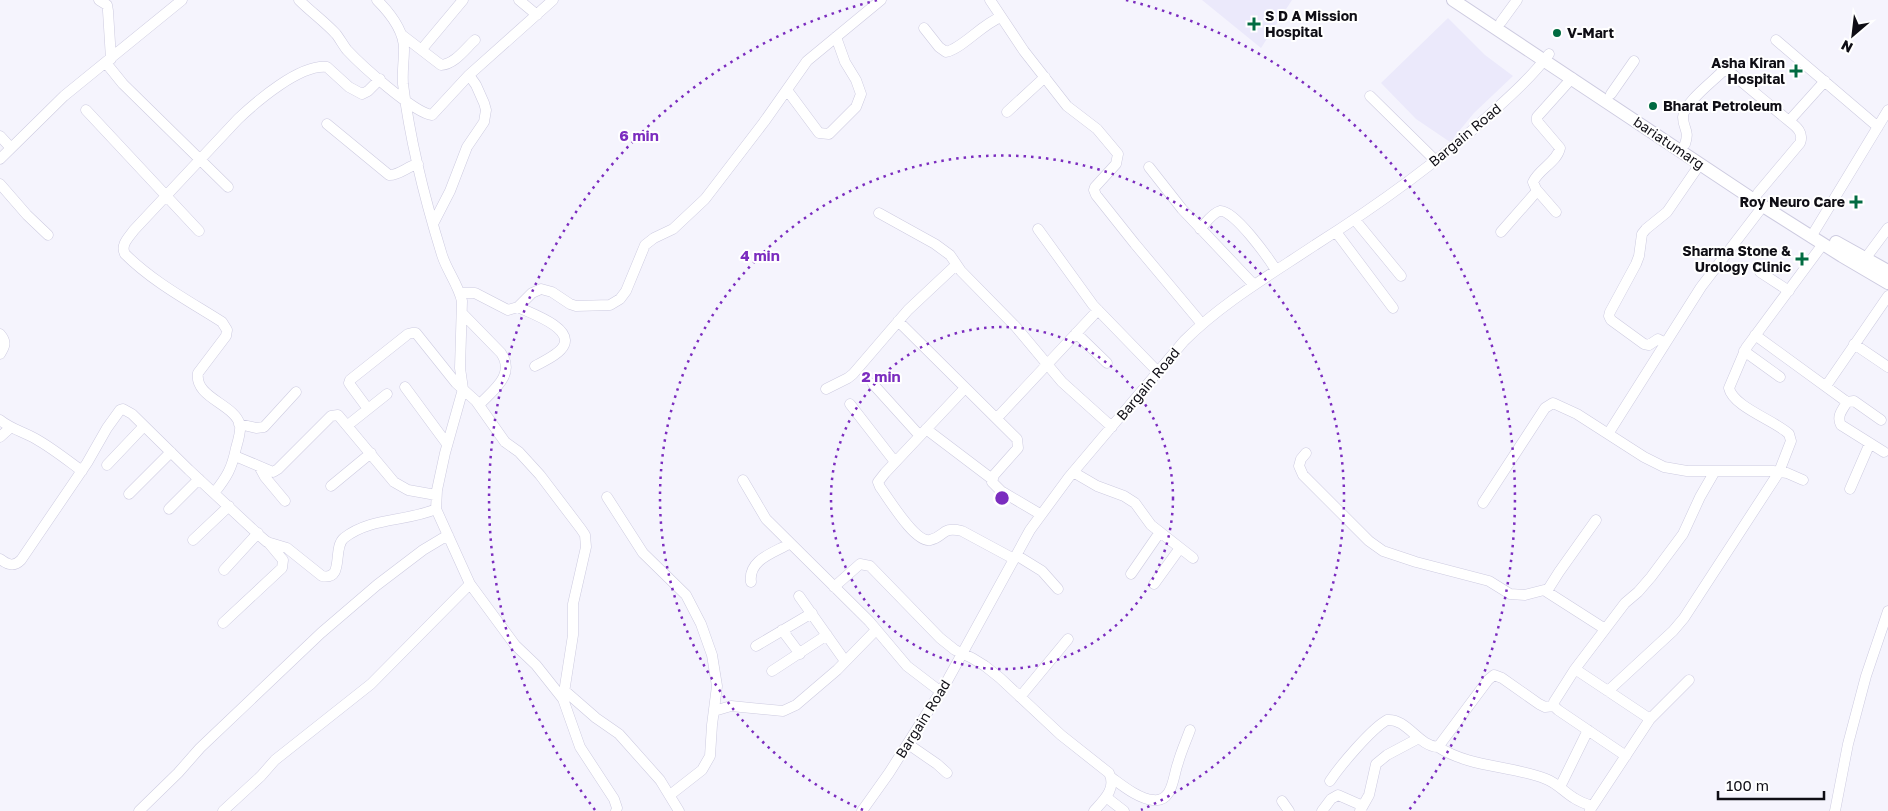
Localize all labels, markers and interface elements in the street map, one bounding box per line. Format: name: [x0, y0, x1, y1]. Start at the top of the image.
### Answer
place label: S D A Mission Hospital: [1265, 7, 1358, 40]
north arrow: [1828, 10, 1878, 60]
marker: S D A Mission Hospital: [1247, 17, 1261, 31]
place label: V-Mart: [1567, 24, 1615, 41]
marker: V-Mart: [1551, 27, 1563, 39]
text: N: [1838, 37, 1855, 57]
place label: Asha Kiran Hospital: [1711, 54, 1785, 87]
marker: Asha Kiran Hospital: [1789, 64, 1803, 78]
place label: Bharat Petroleum: [1663, 97, 1782, 114]
street label: Bargain Road: [1425, 99, 1504, 170]
marker: Bharat Petroleum: [1647, 100, 1659, 112]
street label: bariatumarg: [1631, 113, 1708, 173]
text: 6 min: [619, 126, 659, 144]
place label: Roy Neuro Care: [1740, 193, 1845, 210]
marker: Roy Neuro Care: [1849, 195, 1863, 209]
place label: Sharma Stone & Urology Clinic: [1682, 242, 1791, 275]
text: 4 min: [740, 246, 780, 264]
marker: Sharma Stone & Urology Clinic: [1795, 252, 1809, 266]
street label: Bargain Road: [1112, 344, 1183, 423]
text: 2 min: [861, 367, 901, 385]
centre of rings: [993, 489, 1011, 507]
street label: Bargain Road: [892, 676, 953, 761]
scale bar: [1718, 768, 1824, 800]
text: 100 m: [1726, 776, 1769, 794]

